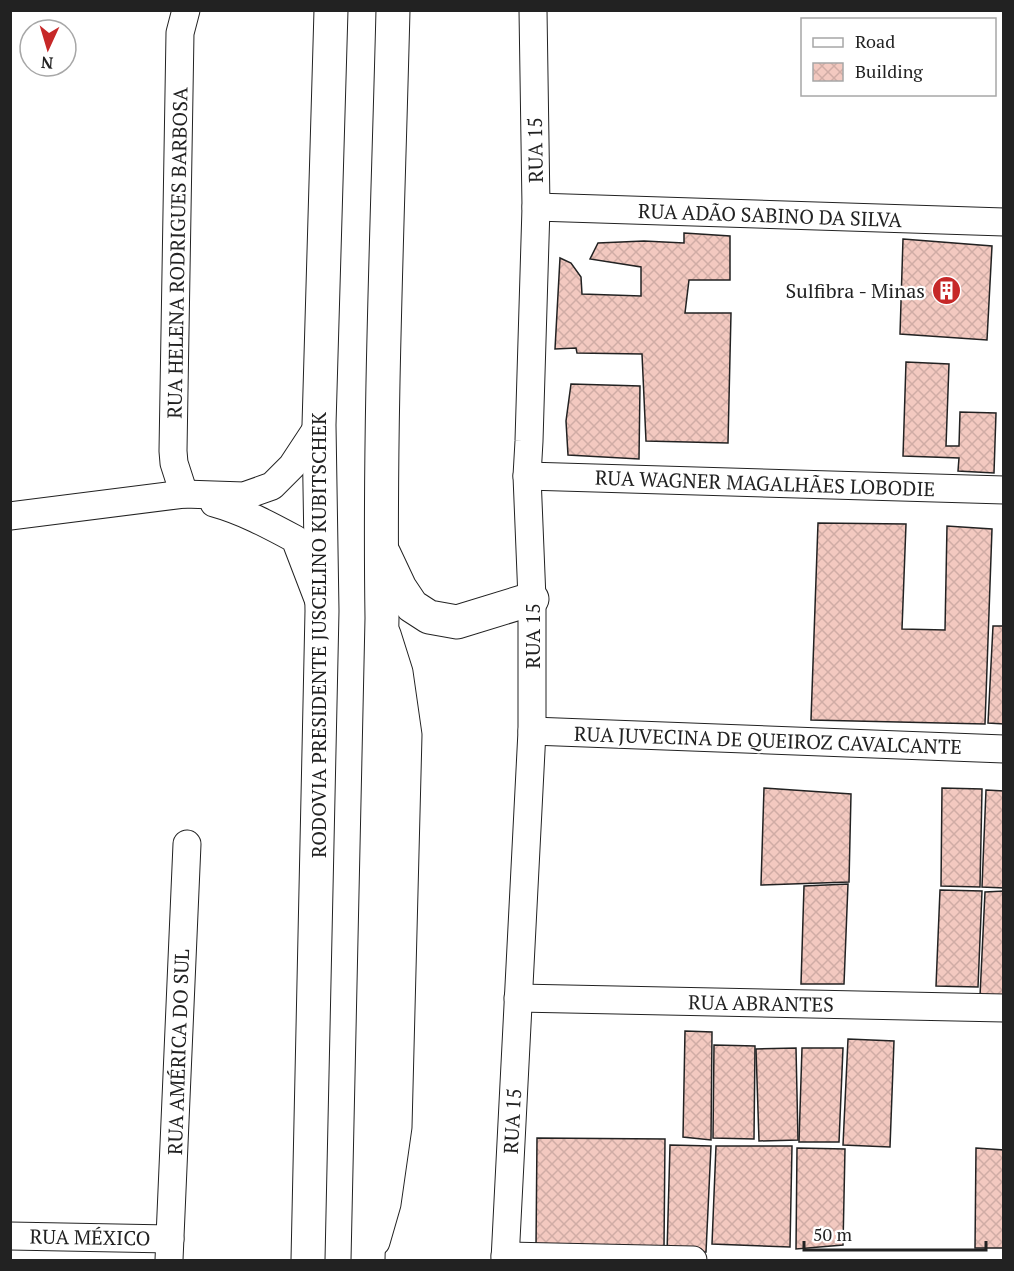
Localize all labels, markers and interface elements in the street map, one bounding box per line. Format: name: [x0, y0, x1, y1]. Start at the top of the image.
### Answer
north arrow: [18, 18, 78, 78]
legend: [801, 18, 996, 96]
text: Road: [855, 29, 895, 53]
text: N: [40, 52, 54, 74]
text: Building: [855, 59, 923, 83]
street label: RUA HELENA RODRIGUES BARBOSA: [161, 87, 193, 419]
street label: RUA 15: [521, 117, 549, 183]
street label: RUA ADÃO SABINO DA SILVA: [637, 197, 903, 233]
building icon: Sulfibra - Minas: [930, 274, 962, 306]
place label: Sulfibra - Minas: [785, 277, 925, 304]
street label: RODOVIA PRESIDENTE JUSCELINO KUBITSCHEK: [305, 412, 332, 858]
street label: RUA WAGNER MAGALHÃES LOBODIE: [594, 464, 936, 502]
street label: RUA 15: [519, 603, 546, 669]
street label: RUA JUVECINA DE QUEIROZ CAVALCANTE: [574, 720, 962, 760]
street label: RUA AMÉRICA DO SUL: [161, 949, 195, 1155]
street label: RUA ABRANTES: [688, 988, 834, 1018]
street label: RUA 15: [497, 1088, 527, 1154]
scale bar: [804, 1214, 986, 1252]
street label: RUA MÉXICO: [29, 1222, 151, 1252]
text: 50 m: [813, 1222, 853, 1246]

